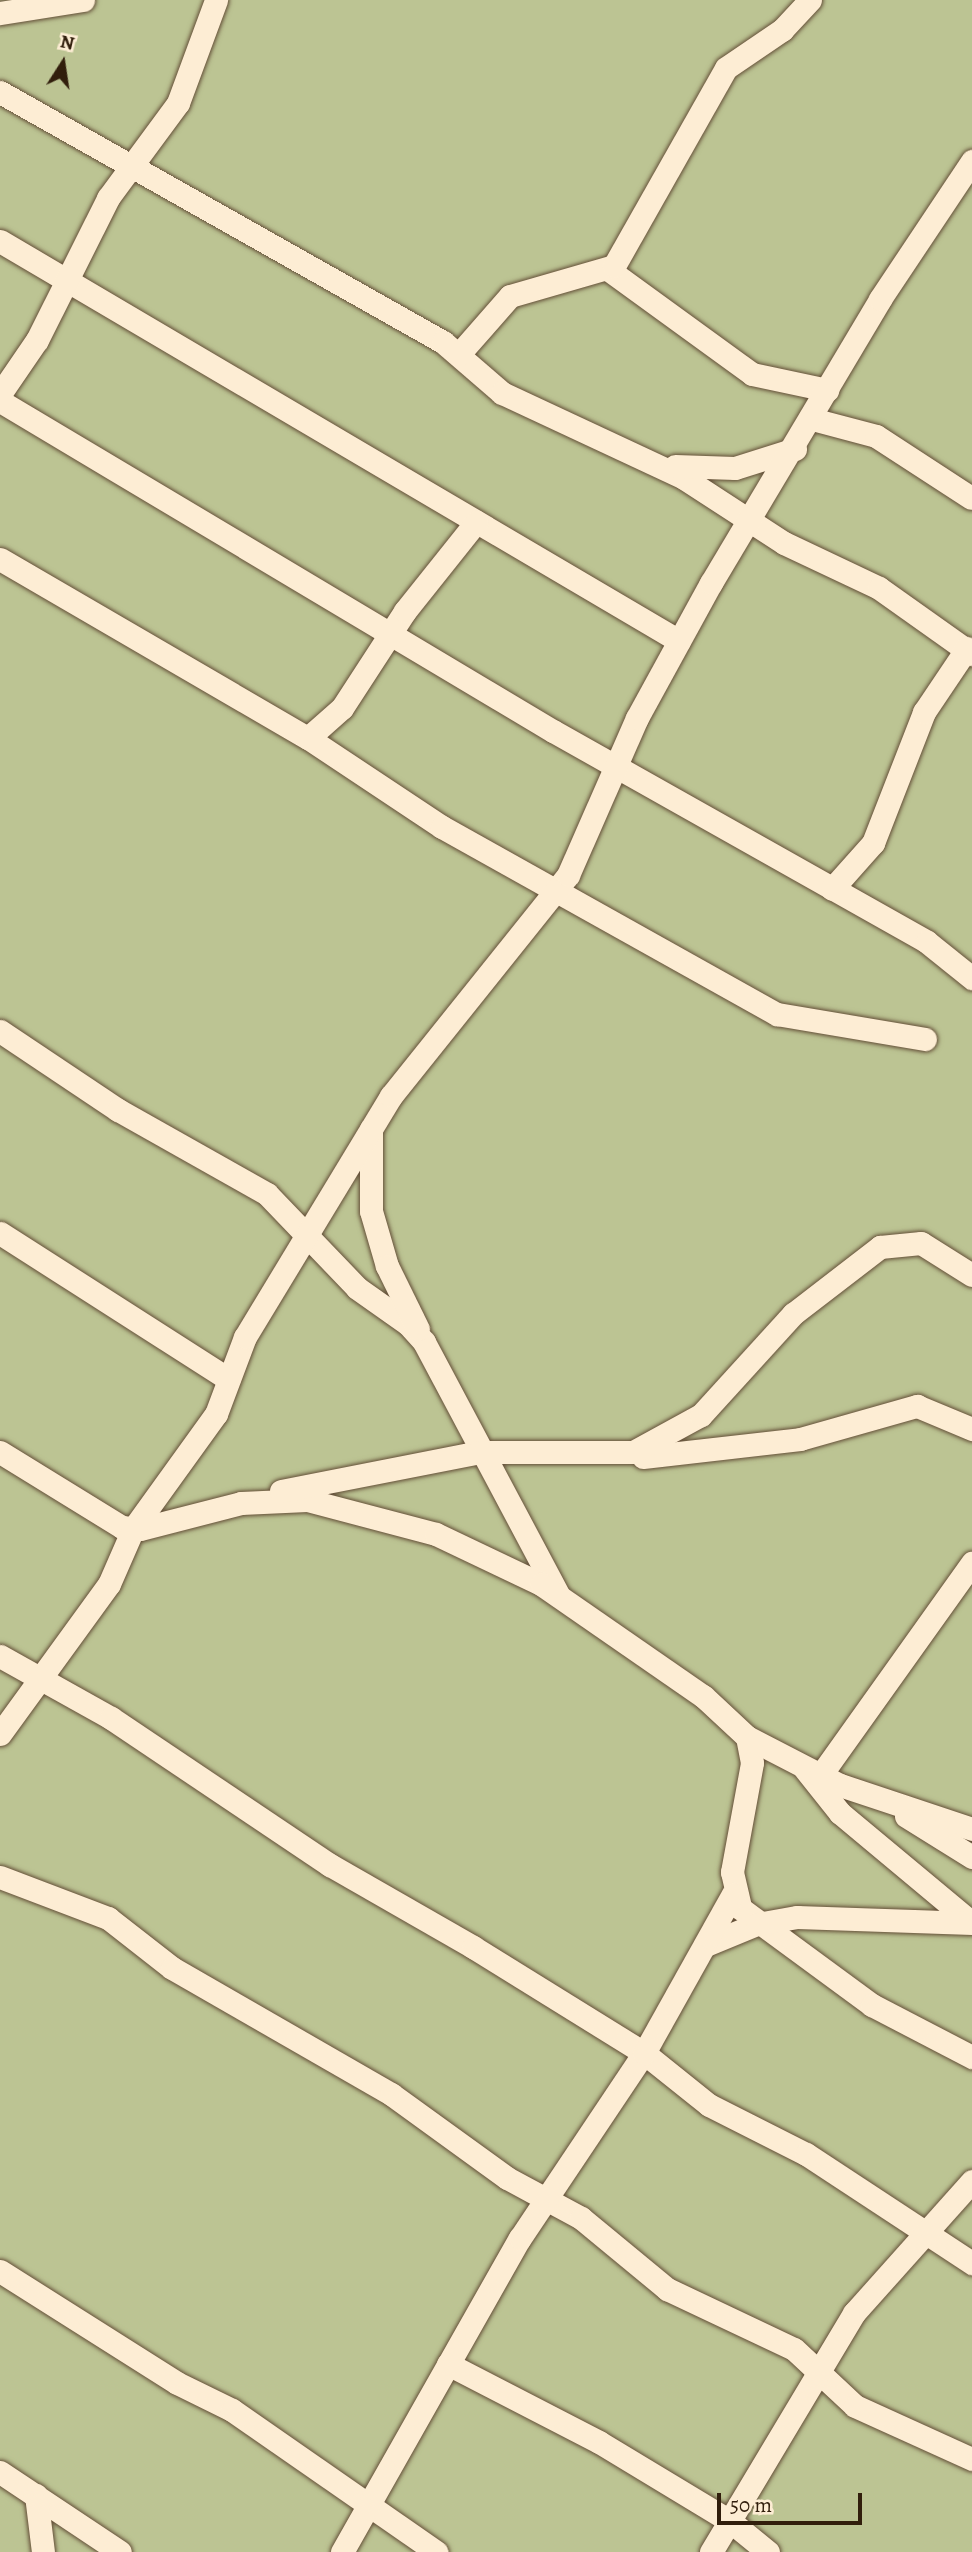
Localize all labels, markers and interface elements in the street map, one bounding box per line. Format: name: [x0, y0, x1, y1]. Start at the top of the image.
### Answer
north arrow: [28, 28, 98, 98]
text: N: [58, 28, 77, 57]
scale bar: [720, 2478, 865, 2522]
text: 50 m: [730, 2491, 772, 2519]

